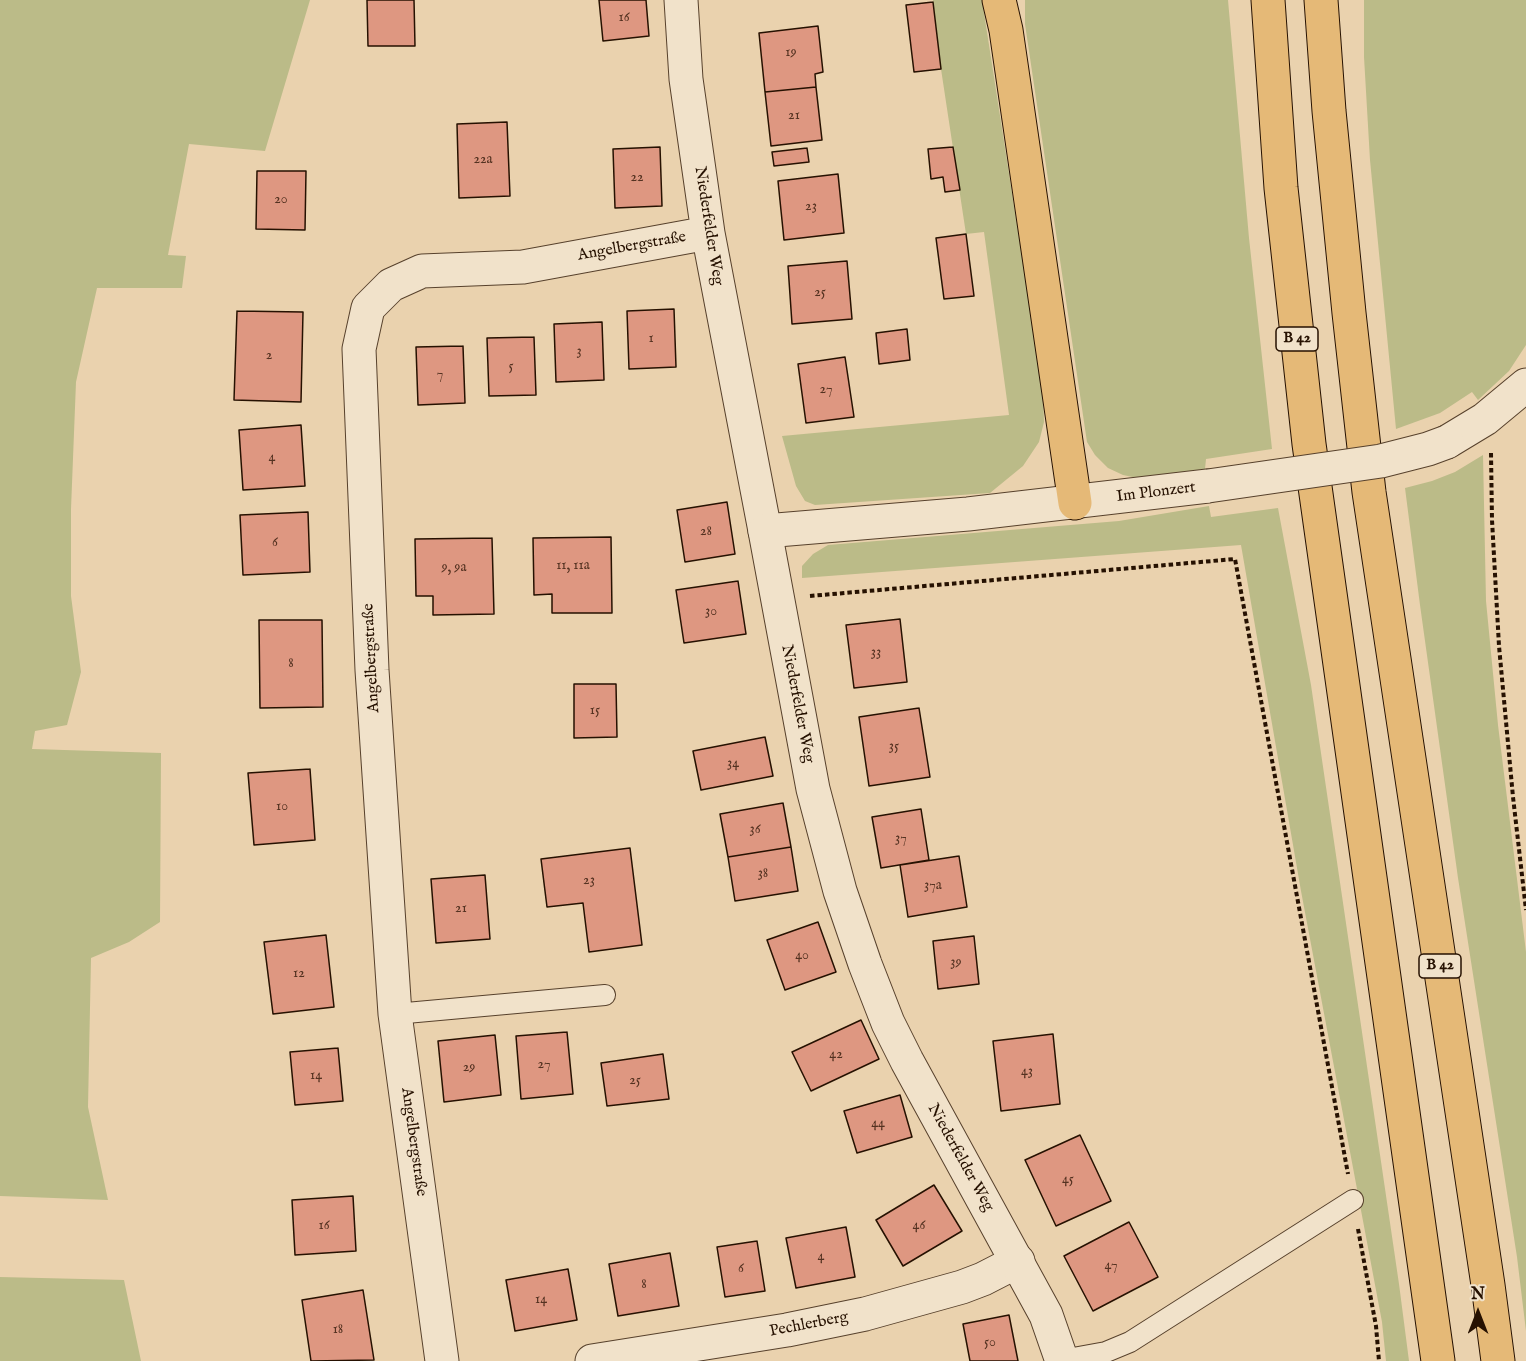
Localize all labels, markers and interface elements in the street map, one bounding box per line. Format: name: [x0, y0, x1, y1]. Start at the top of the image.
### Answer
house number: 16: [618, 10, 630, 26]
house number: 19: [785, 45, 797, 61]
house number: 21: [788, 108, 800, 124]
house number: 22a: [473, 152, 493, 168]
street label: Niederfelder Weg: [689, 165, 727, 287]
house number: 22: [630, 170, 644, 186]
house number: 20: [274, 192, 288, 208]
house number: 23: [805, 199, 817, 215]
street label: Angelbergstraße: [576, 228, 688, 266]
house number: 25: [814, 285, 826, 301]
road number: B 42: [1276, 327, 1318, 351]
house number: 1: [648, 331, 654, 347]
house number: 3: [576, 344, 582, 360]
house number: 2: [266, 348, 272, 364]
house number: 5: [508, 359, 514, 375]
house number: 7: [437, 367, 443, 383]
house number: 27: [820, 382, 832, 398]
house number: 4: [269, 450, 275, 466]
street label: Im Plonzert: [1115, 479, 1197, 507]
house number: 28: [700, 524, 712, 540]
house number: 6: [272, 535, 278, 551]
house number: 11, 11a: [556, 558, 590, 574]
house number: 9, 9a: [441, 560, 467, 576]
street label: Angelbergstraße: [360, 603, 384, 713]
house number: 30: [705, 604, 717, 620]
street label: Niederfelder Weg: [776, 643, 818, 765]
house number: 33: [871, 645, 881, 661]
house number: 8: [288, 656, 294, 672]
house number: 15: [590, 703, 600, 719]
house number: 35: [889, 739, 899, 755]
house number: 34: [727, 756, 739, 772]
house number: 10: [276, 799, 288, 815]
house number: 36: [749, 822, 761, 838]
house number: 37: [895, 831, 907, 847]
house number: 38: [758, 866, 768, 882]
house number: 23: [583, 873, 595, 889]
house number: 37a: [924, 878, 942, 894]
house number: 21: [455, 901, 467, 917]
house number: 40: [795, 948, 809, 964]
road number: B 42: [1419, 954, 1461, 978]
house number: 39: [950, 955, 962, 971]
house number: 12: [293, 966, 305, 982]
house number: 42: [829, 1047, 843, 1063]
house number: 27: [538, 1057, 550, 1073]
house number: 29: [463, 1060, 475, 1076]
house number: 43: [1021, 1064, 1033, 1080]
house number: 14: [310, 1068, 322, 1084]
house number: 25: [629, 1073, 641, 1089]
street label: Angelbergstraße: [396, 1086, 430, 1198]
street label: Niederfelder Weg: [922, 1101, 998, 1215]
house number: 44: [871, 1116, 885, 1132]
house number: 45: [1062, 1172, 1074, 1188]
house number: 16: [318, 1218, 330, 1234]
house number: 46: [913, 1218, 925, 1234]
house number: 4: [818, 1249, 824, 1265]
house number: 47: [1105, 1258, 1117, 1274]
house number: 6: [738, 1261, 744, 1277]
house number: 8: [641, 1277, 647, 1293]
north arrow: [1448, 1283, 1508, 1343]
text: N: [1471, 1285, 1485, 1305]
house number: 14: [535, 1292, 547, 1308]
street label: Pechlerberg: [768, 1308, 850, 1342]
house number: 18: [333, 1322, 343, 1338]
house number: 50: [984, 1335, 996, 1351]

